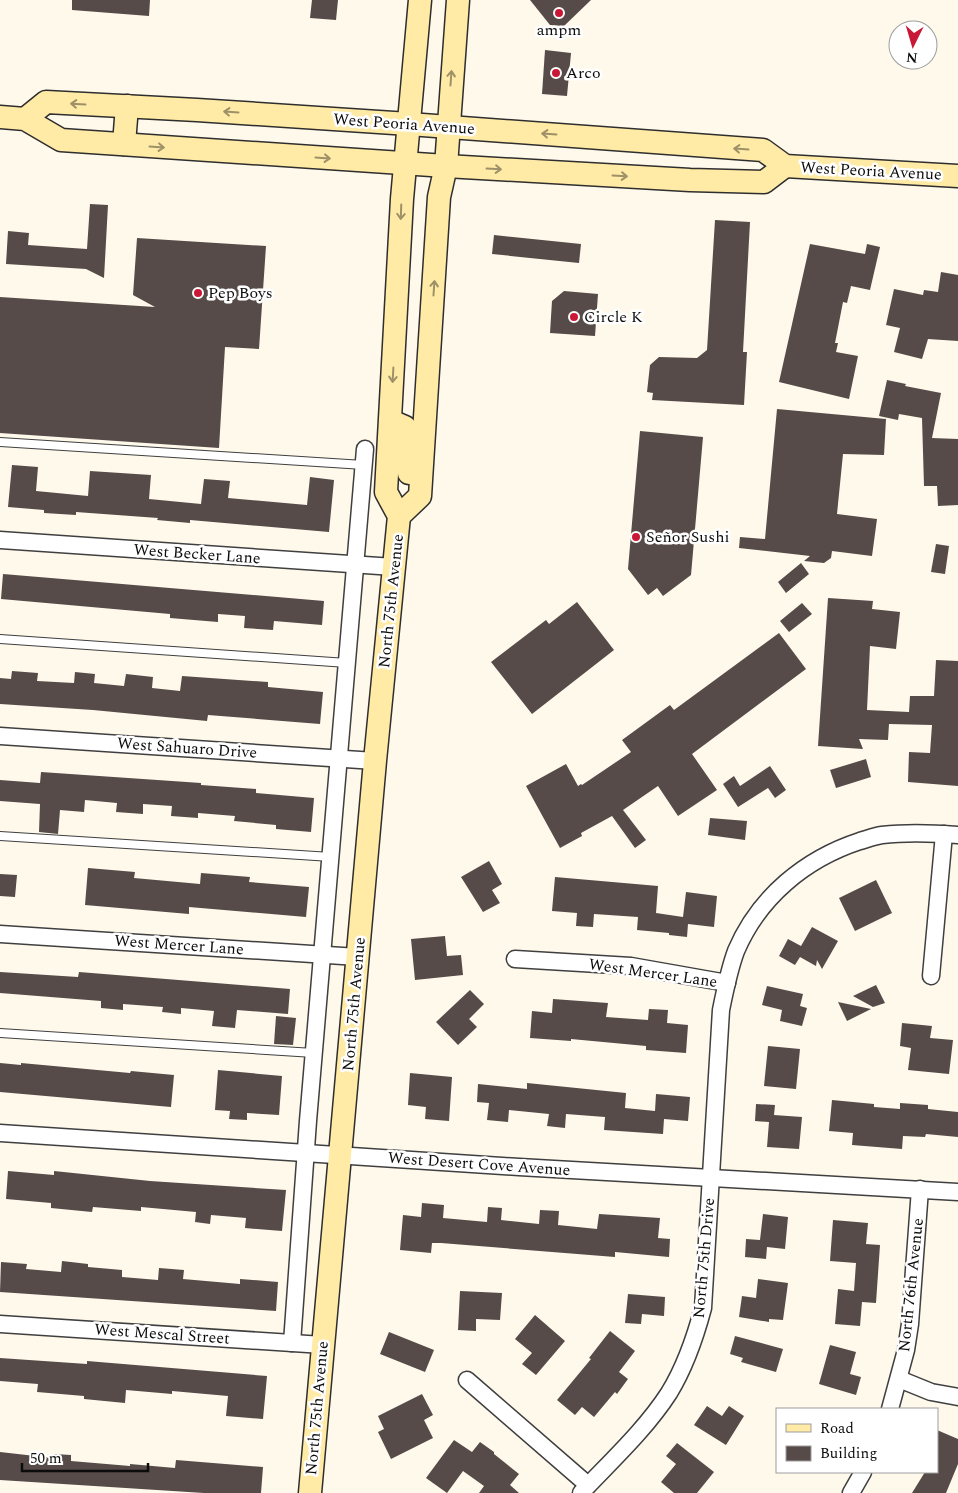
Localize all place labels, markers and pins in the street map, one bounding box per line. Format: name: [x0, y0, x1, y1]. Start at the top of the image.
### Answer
marker: ampm: [553, 7, 565, 19]
place label: ampm: [537, 18, 581, 42]
place label: Arco: [566, 61, 601, 85]
marker: Arco: [550, 67, 562, 79]
place label: Pep Boys: [208, 281, 273, 305]
marker: Pep Boys: [192, 287, 204, 299]
place label: Circle K: [584, 305, 643, 329]
marker: Circle K: [568, 311, 580, 323]
place label: Señor Sushi: [646, 525, 730, 549]
marker: Señor Sushi: [630, 531, 642, 543]

